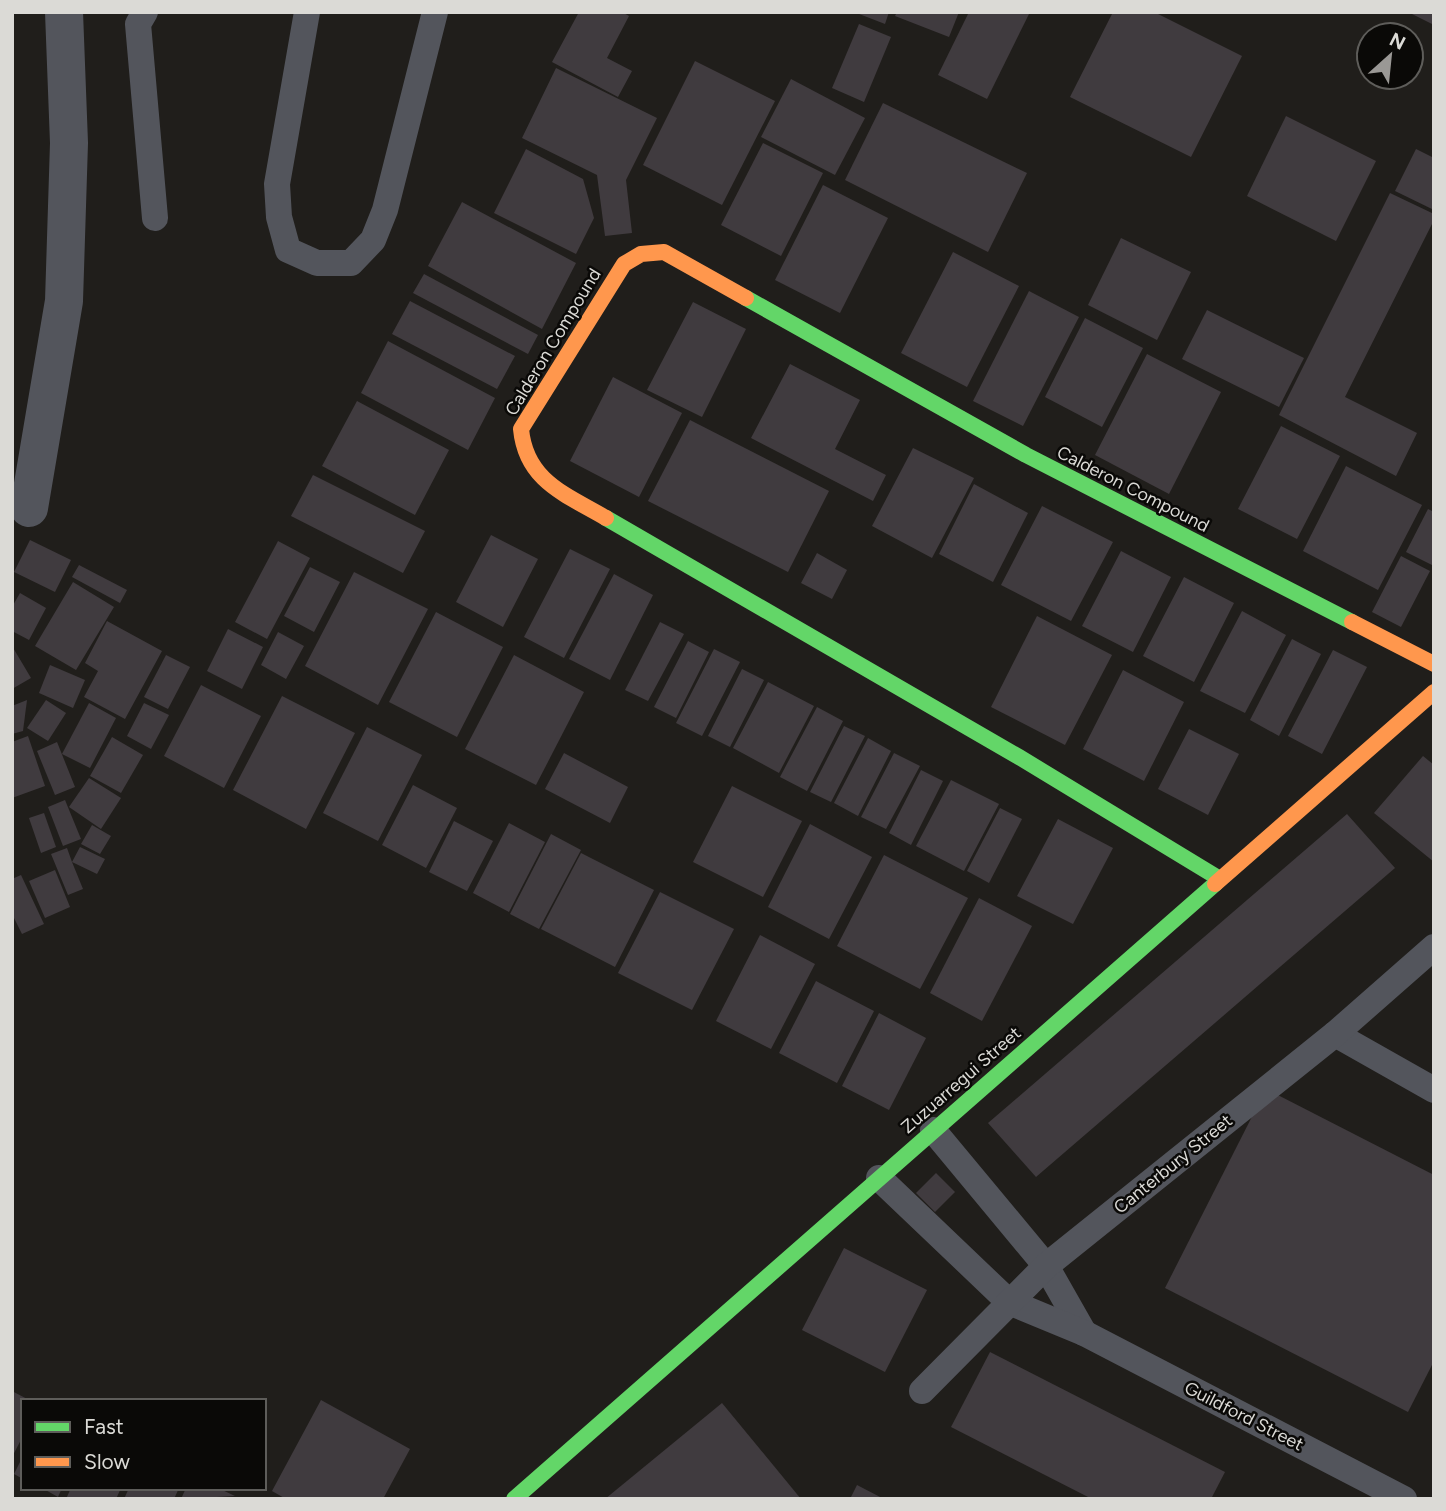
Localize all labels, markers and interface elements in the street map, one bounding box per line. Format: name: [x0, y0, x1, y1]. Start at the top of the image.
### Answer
north arrow: [1355, 21, 1425, 91]
text: N: [1386, 28, 1409, 55]
street label: Calderon Compound: [500, 264, 606, 420]
street label: Calderon Compound: [1053, 441, 1213, 537]
street label: Zuzuarregui Street: [897, 1022, 1025, 1138]
street label: Canterbury Street: [1109, 1109, 1237, 1218]
street label: Guildford Street: [1181, 1376, 1307, 1456]
legend: [21, 1399, 266, 1490]
text: Fast: [84, 1414, 124, 1439]
text: Slow: [84, 1449, 130, 1474]

